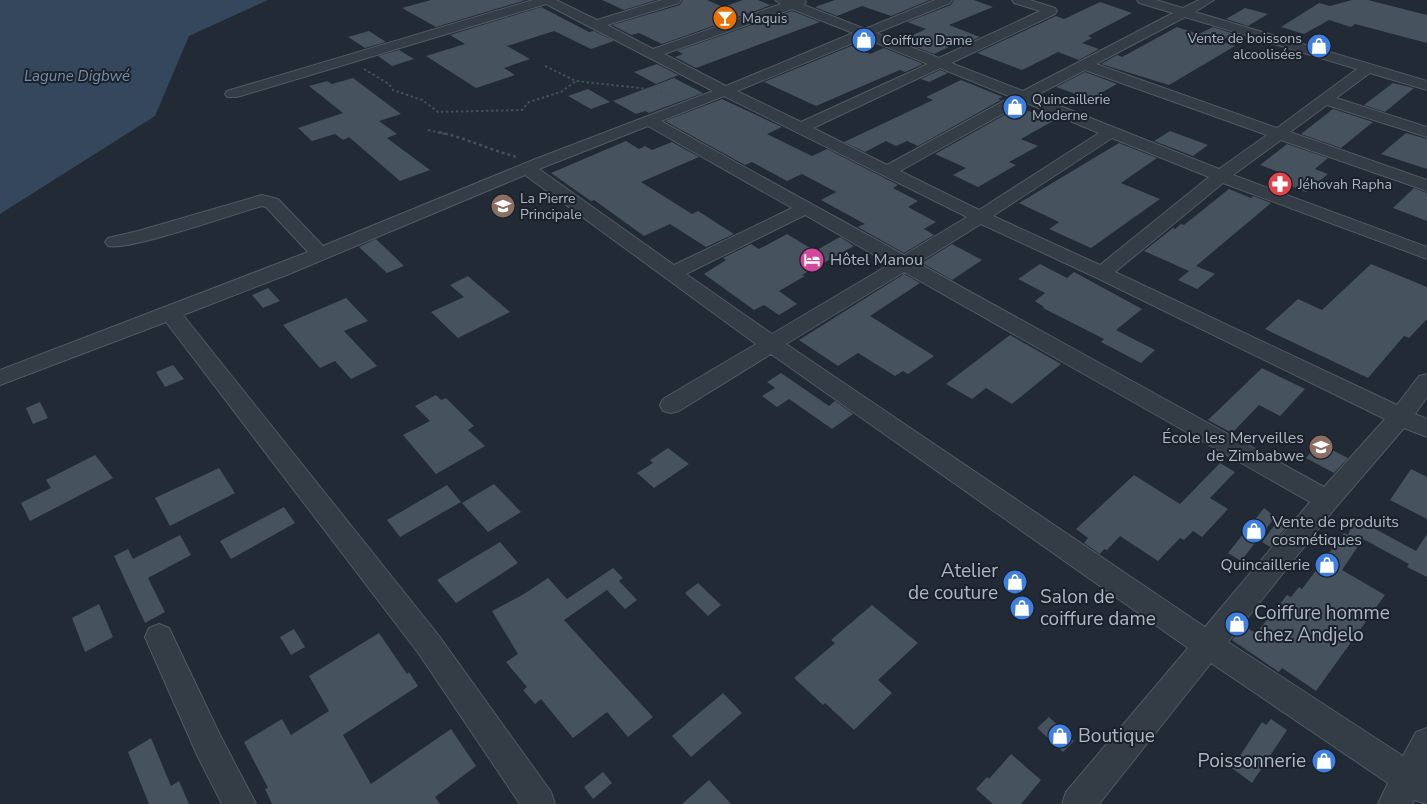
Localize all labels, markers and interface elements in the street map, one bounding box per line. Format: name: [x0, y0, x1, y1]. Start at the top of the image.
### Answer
bar icon: Maquis: [712, 5, 738, 31]
place label: Maquis: [742, 9, 788, 28]
shop icon: Coiffure Dame: [851, 27, 877, 53]
place label: Vente de boissons alcoolisées: [1187, 29, 1302, 64]
place label: Coiffure Dame: [882, 31, 972, 50]
shop icon: Vente de boissons alcoolisées: [1306, 33, 1332, 59]
water label: Lagune Digbwé: [24, 66, 130, 86]
place label: Quincaillerie Moderne: [1032, 90, 1110, 125]
shop icon: Quincaillerie Moderne: [1002, 94, 1028, 120]
pharmacy icon: Jéhovah Rapha: [1267, 171, 1293, 197]
place label: Jéhovah Rapha: [1297, 175, 1392, 194]
place label: La Pierre Principale: [520, 189, 582, 224]
school or university icon: La Pierre Principale: [490, 193, 516, 219]
hotel icon: Hôtel Manou: [799, 247, 825, 273]
place label: Hôtel Manou: [830, 249, 923, 271]
place label: École les Merveilles de Zimbabwe: [1162, 427, 1304, 467]
school or university icon: École les Merveilles de Zimbabwe: [1308, 434, 1334, 460]
place label: Vente de produits cosmétiques: [1271, 511, 1399, 551]
shop icon: Vente de produits cosmétiques: [1241, 518, 1267, 544]
shop icon: Quincaillerie: [1314, 552, 1340, 578]
place label: Quincaillerie: [1221, 554, 1310, 576]
place label: Atelier de couture: [908, 558, 998, 606]
shop icon: Atelier de couture: [1002, 569, 1028, 595]
place label: Salon de coiffure dame: [1040, 584, 1156, 632]
shop icon: Salon de coiffure dame: [1009, 595, 1035, 621]
place label: Coiffure homme chez Andjelo: [1254, 600, 1390, 648]
shop icon: Coiffure homme chez Andjelo: [1224, 611, 1250, 637]
shop icon: Boutique: [1047, 723, 1073, 749]
place label: Boutique: [1078, 723, 1155, 749]
place label: Poissonnerie: [1198, 748, 1306, 774]
shop icon: Poissonnerie: [1311, 748, 1337, 774]

